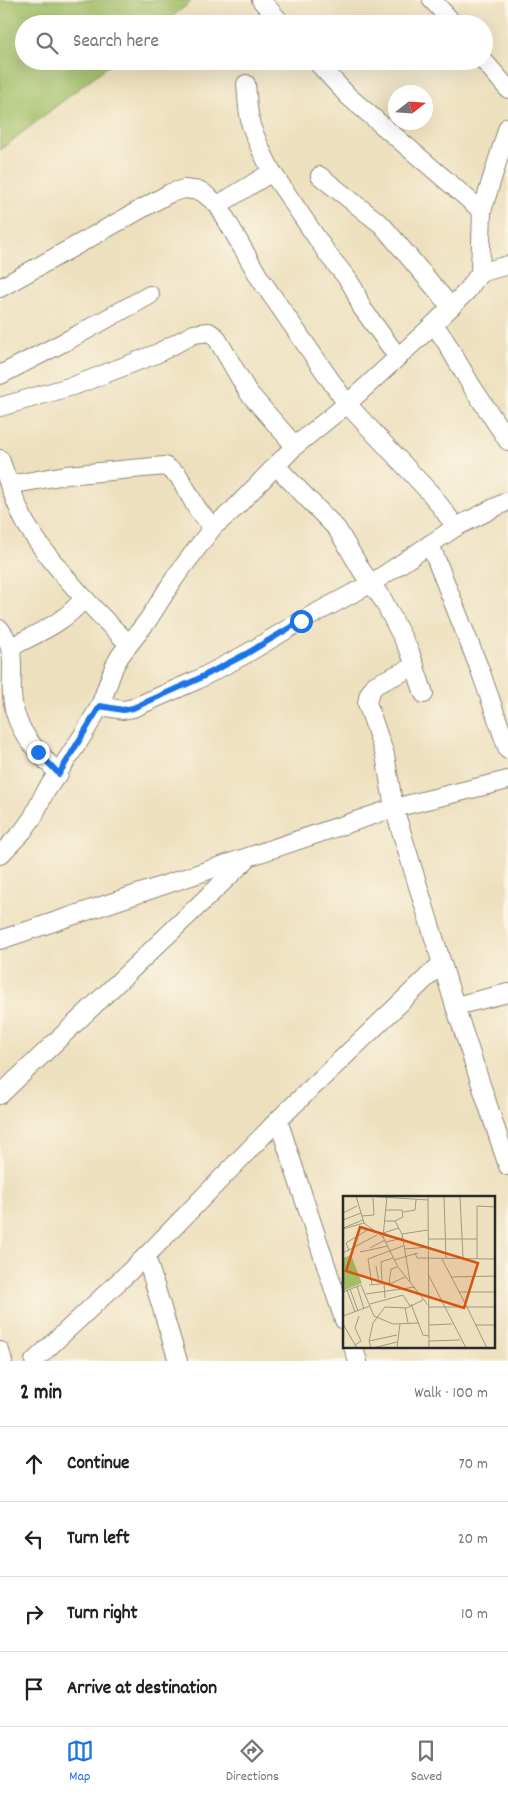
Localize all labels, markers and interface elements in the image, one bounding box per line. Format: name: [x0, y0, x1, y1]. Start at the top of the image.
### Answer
search box: [15, 15, 493, 70]
icon: search: [33, 29, 61, 57]
text: Search here: [73, 29, 159, 56]
north arrow: [388, 85, 433, 130]
route start: [290, 610, 313, 633]
route end: [27, 741, 50, 764]
inset map: [343, 1196, 496, 1348]
text: 2 min: [20, 1379, 62, 1409]
text: Walk · 100 m: [414, 1382, 488, 1405]
icon: ahead: [20, 1450, 48, 1478]
text: Continue: [67, 1451, 129, 1478]
text: 70 m: [458, 1453, 488, 1476]
icon: left: [20, 1525, 48, 1553]
text: Turn left: [67, 1526, 130, 1553]
text: 20 m: [458, 1528, 488, 1551]
icon: right: [20, 1600, 48, 1628]
text: Turn right: [67, 1601, 138, 1628]
text: 10 m: [461, 1603, 488, 1626]
icon: arrive: [20, 1675, 48, 1703]
text: Arrive at destination: [67, 1676, 217, 1703]
tab: Map: [66, 1737, 94, 1787]
tab: Directions: [226, 1737, 279, 1787]
tab: Saved: [411, 1737, 442, 1787]

